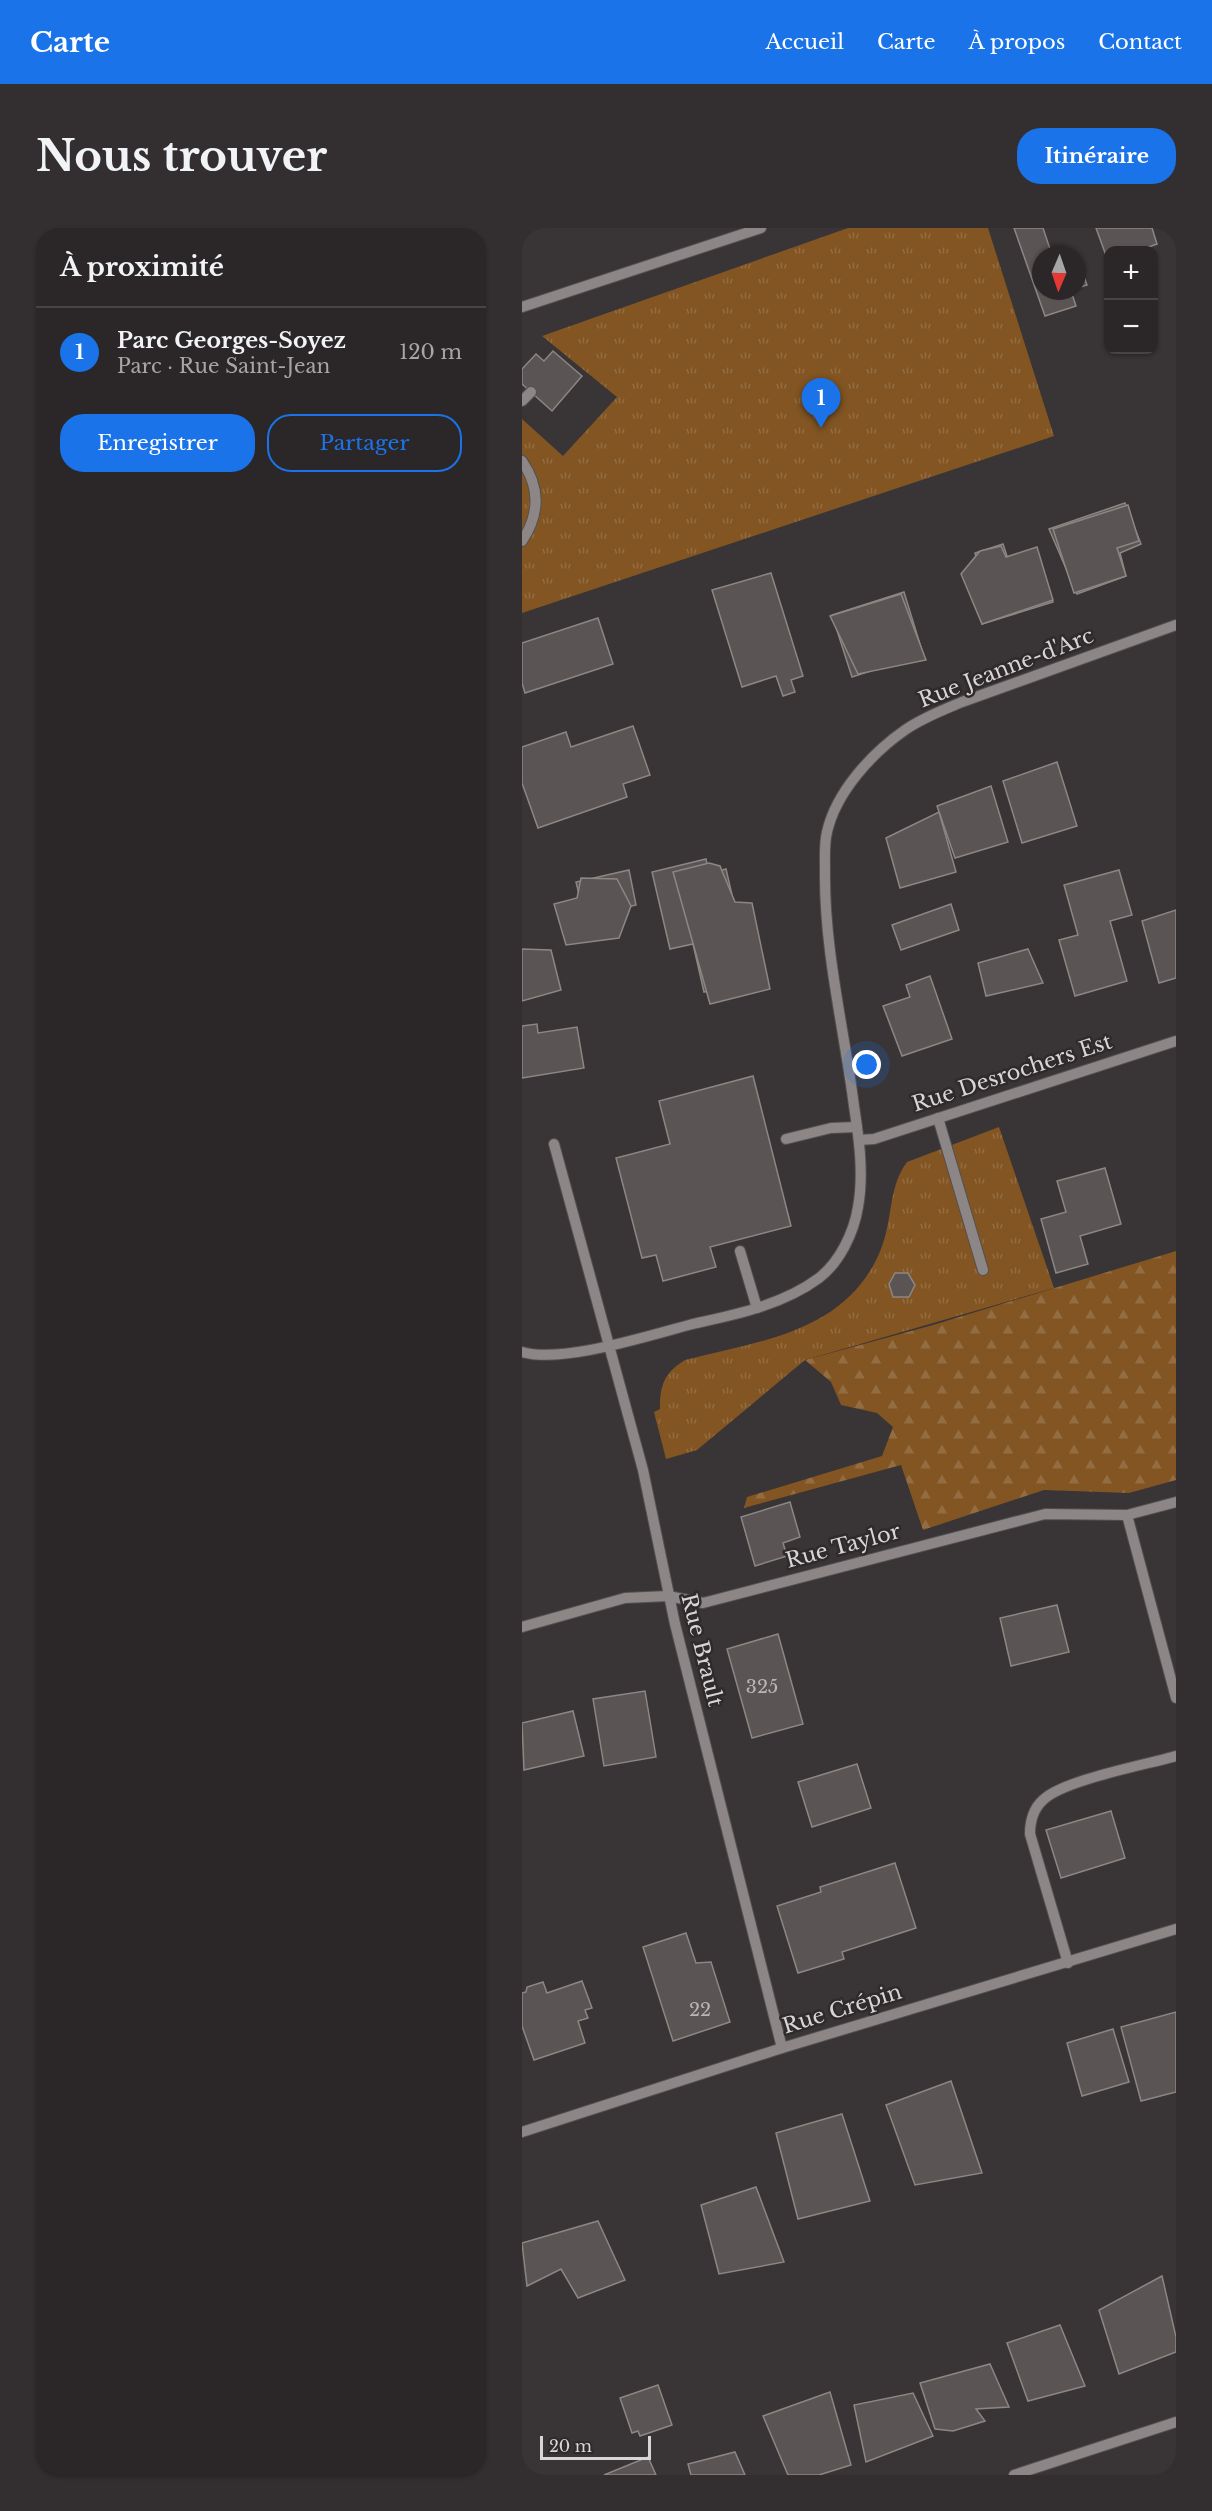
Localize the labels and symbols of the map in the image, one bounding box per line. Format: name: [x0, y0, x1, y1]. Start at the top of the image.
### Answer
north arrow: [1032, 246, 1086, 300]
pin: 1: [802, 378, 840, 428]
street label: Rue Jeanne-d'Arc: [915, 623, 1097, 713]
street label: Rue Desrochers Est: [909, 1028, 1115, 1118]
your location: [852, 1050, 881, 1079]
street label: Rue Taylor: [783, 1518, 903, 1574]
street label: Rue Brault: [675, 1591, 729, 1709]
house number: 325: [746, 1676, 778, 1698]
street label: Rue Crépin: [779, 1979, 905, 2039]
house number: 22: [689, 1999, 711, 2021]
scale bar: [540, 2433, 651, 2460]

